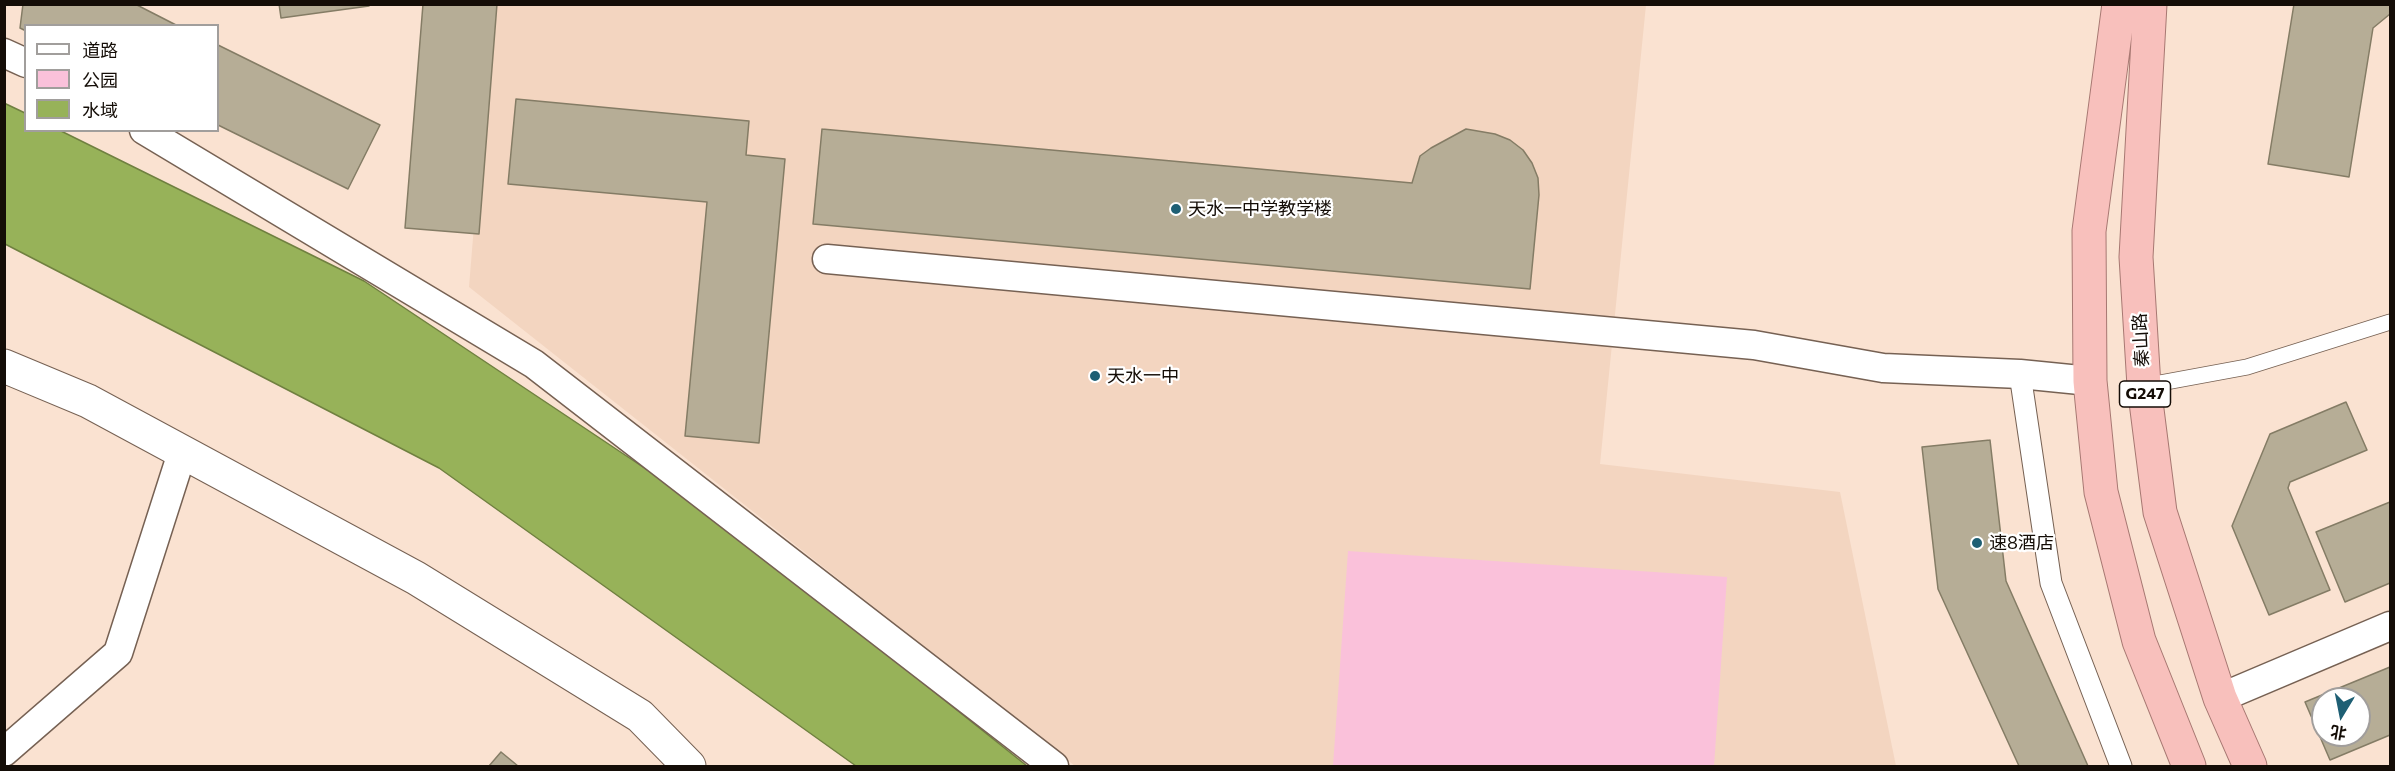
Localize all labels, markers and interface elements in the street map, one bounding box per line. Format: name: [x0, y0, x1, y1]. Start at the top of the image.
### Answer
legend: [24, 24, 219, 132]
text: 道路: [82, 39, 118, 61]
text: 公园: [82, 69, 118, 91]
text: 水域: [82, 99, 118, 121]
place label: 天水一中学教学楼: [1188, 198, 1332, 220]
marker: 天水一中学教学楼: [1169, 202, 1183, 216]
street label: 秦山路: [2129, 312, 2153, 368]
place label: 天水一中: [1107, 365, 1179, 387]
marker: 天水一中: [1088, 369, 1102, 383]
road number: G247: [2120, 381, 2170, 407]
place label: 速8酒店: [1989, 532, 2054, 554]
marker: 速8酒店: [1970, 536, 1984, 550]
north arrow: [2311, 687, 2371, 747]
text: 北: [2329, 723, 2348, 744]

